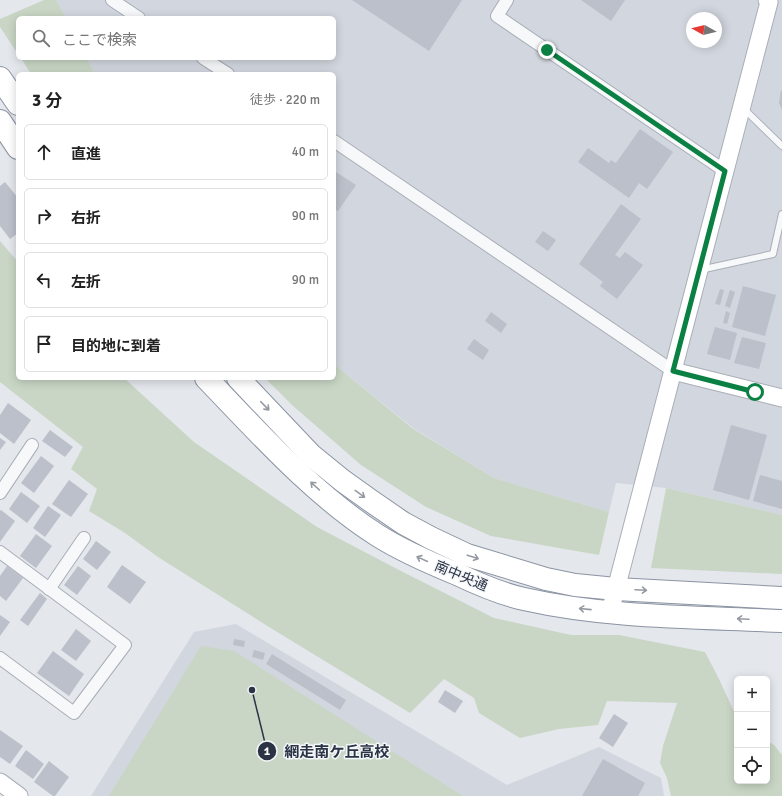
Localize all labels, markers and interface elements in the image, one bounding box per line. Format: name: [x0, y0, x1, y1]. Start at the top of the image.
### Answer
north arrow: [686, 12, 722, 48]
search box: [16, 16, 336, 60]
icon: search: [30, 27, 52, 49]
text: ここで検索: [62, 31, 137, 49]
route end: [538, 41, 556, 59]
text: 3 分: [32, 90, 62, 111]
text: 徒歩 · 220 m: [250, 92, 320, 108]
icon: ahead: [33, 141, 55, 163]
text: 40 m: [292, 144, 319, 160]
text: 直進: [71, 145, 101, 163]
icon: right: [33, 205, 55, 227]
text: 90 m: [292, 208, 319, 224]
text: 右折: [71, 209, 101, 227]
icon: left: [33, 269, 55, 291]
text: 90 m: [292, 272, 319, 288]
text: 左折: [71, 273, 101, 291]
icon: arrive: [33, 333, 55, 355]
text: 目的地に到着: [71, 337, 161, 355]
route start: [746, 383, 764, 401]
one-way arrow: [260, 401, 270, 411]
one-way arrow: [310, 482, 320, 491]
one-way arrow: [355, 490, 366, 498]
one-way arrow: [467, 554, 479, 562]
one-way arrow: [416, 555, 428, 562]
street label: 南中央通: [432, 557, 490, 595]
one-way arrow: [634, 586, 647, 594]
one-way arrow: [579, 605, 592, 613]
one-way arrow: [737, 615, 750, 623]
map controls: [734, 676, 770, 784]
button: +: [734, 676, 770, 712]
button: −: [734, 712, 770, 748]
callout: 網走南ケ丘高校: [257, 738, 398, 765]
text: 網走南ケ丘高校: [284, 743, 390, 761]
text: 1: [264, 744, 271, 759]
button: locate: [734, 748, 770, 784]

